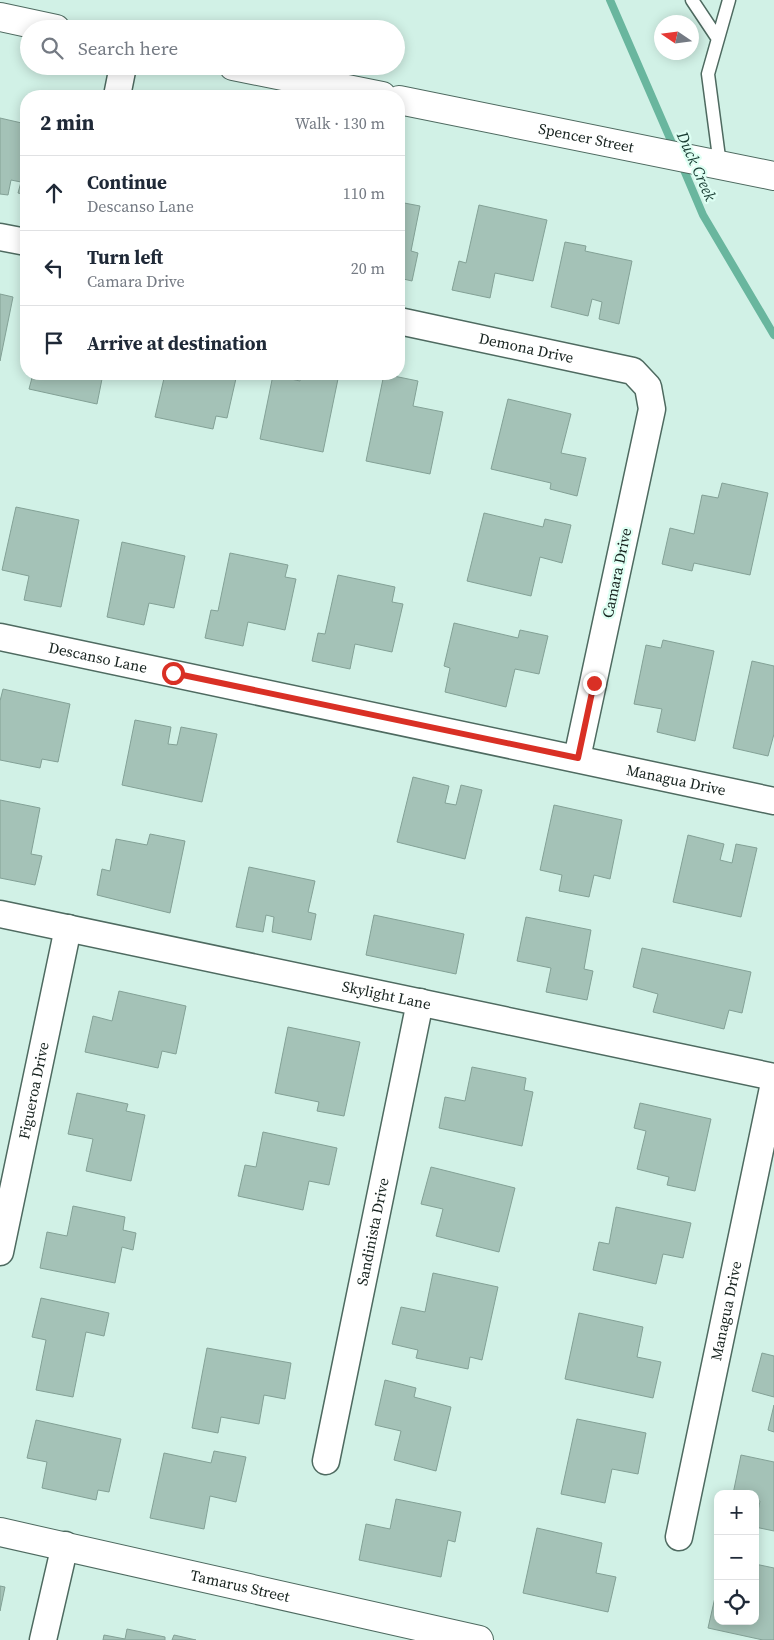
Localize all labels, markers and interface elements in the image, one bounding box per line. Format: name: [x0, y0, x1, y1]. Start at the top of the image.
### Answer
north arrow: [654, 15, 699, 60]
search box: [20, 20, 405, 75]
icon: search: [38, 34, 66, 62]
text: Search here: [78, 35, 178, 61]
text: 2 min: [40, 108, 95, 137]
text: Walk · 130 m: [295, 112, 385, 134]
street label: Spencer Street: [537, 118, 636, 157]
water label: Duck Creek: [672, 127, 722, 205]
text: Continue: [87, 169, 167, 195]
icon: ahead: [40, 179, 68, 207]
text: 110 m: [343, 182, 385, 204]
text: Descanso Lane: [87, 195, 194, 217]
text: Turn left: [87, 244, 163, 270]
icon: left: [40, 254, 68, 282]
text: 20 m: [351, 257, 385, 279]
text: Camara Drive: [87, 270, 185, 292]
street label: Demona Drive: [477, 327, 576, 368]
icon: arrive: [40, 329, 68, 357]
text: Arrive at destination: [87, 330, 267, 356]
street label: Camara Drive: [597, 526, 636, 620]
street label: Descanso Lane: [47, 637, 150, 678]
route start: [162, 662, 185, 685]
route end: [583, 672, 606, 695]
street label: Managua Drive: [624, 759, 728, 801]
street label: Skylight Lane: [340, 975, 433, 1015]
street label: Figueroa Drive: [13, 1040, 54, 1141]
street label: Sandinista Drive: [351, 1175, 394, 1287]
street label: Managua Drive: [705, 1259, 747, 1363]
map controls: [714, 1490, 759, 1625]
button: +: [714, 1490, 759, 1535]
button: −: [714, 1535, 759, 1580]
street label: Tamarus Street: [188, 1564, 292, 1607]
button: locate: [714, 1580, 759, 1625]

